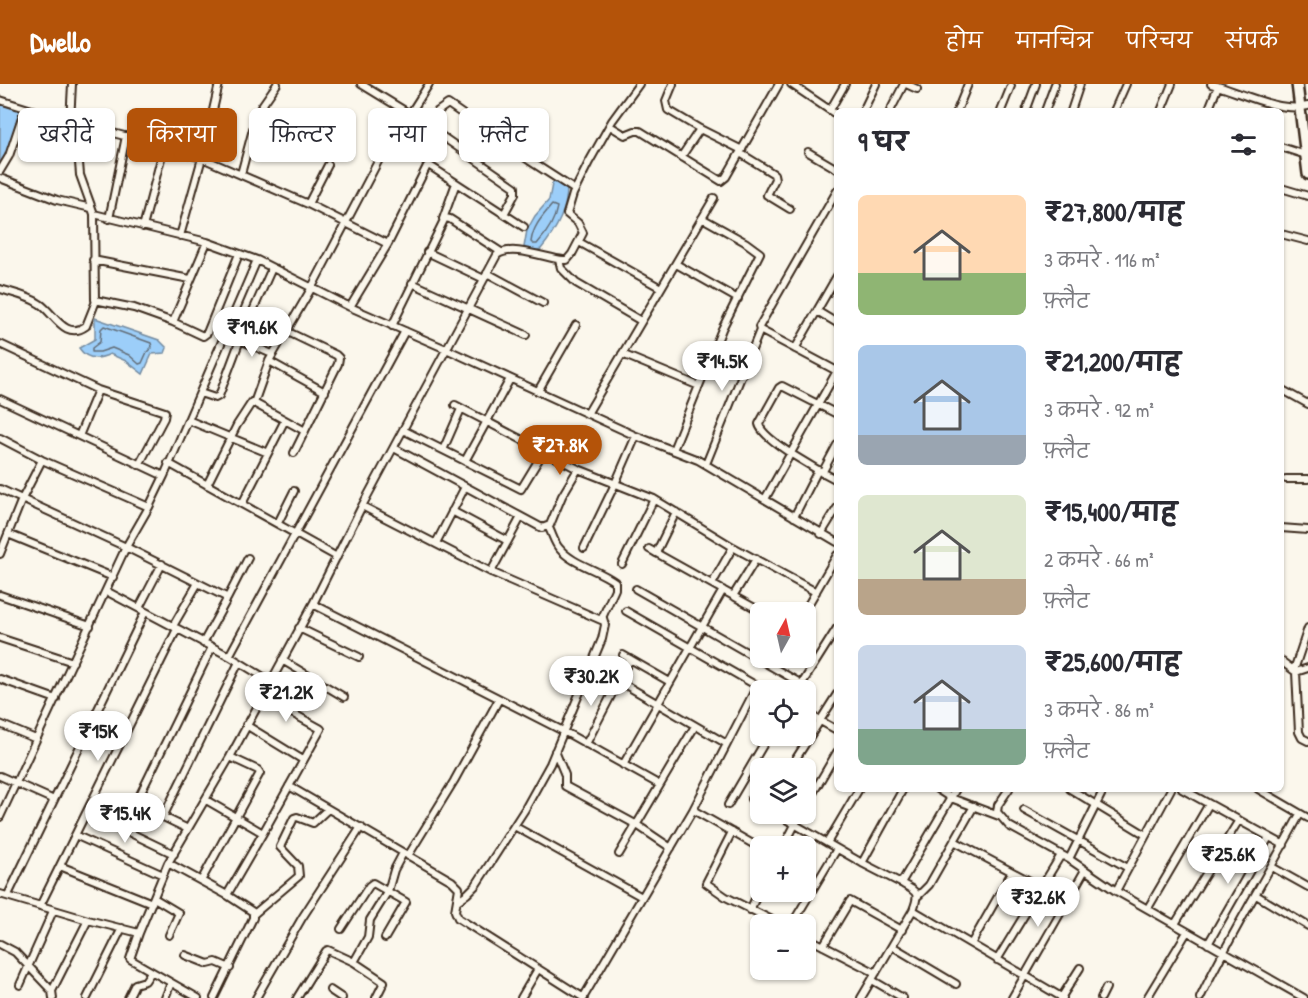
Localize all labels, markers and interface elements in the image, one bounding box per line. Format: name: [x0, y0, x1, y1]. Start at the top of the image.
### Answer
text: Dwello: [30, 23, 91, 61]
text: होम: [946, 26, 983, 55]
text: मानचित्र: [1016, 26, 1093, 55]
text: परिचय: [1126, 26, 1192, 55]
text: संपर्क: [1225, 26, 1278, 55]
chip: खरीदें: [18, 108, 115, 162]
chip: किराया: [127, 108, 237, 162]
chip: फ़िल्टर: [249, 108, 356, 162]
chip: नया: [368, 108, 447, 162]
chip: फ़्लैट: [459, 108, 549, 162]
text: 9 घर: [858, 124, 908, 159]
icon: filters: [1227, 128, 1260, 161]
text: ₹27,800/माह: [1044, 194, 1183, 229]
icon: home: [906, 219, 978, 291]
text: 3 कमरे · 116 m²: [1044, 246, 1160, 273]
text: फ़्लैट: [1044, 287, 1090, 314]
pin: ₹19.6K: [203, 307, 301, 358]
text: ₹19.6K: [226, 313, 278, 340]
pin: ₹14.5K: [673, 341, 771, 392]
text: ₹21,200/माह: [1044, 344, 1181, 379]
text: ₹14.5K: [696, 347, 748, 374]
icon: home: [906, 369, 978, 441]
text: 3 कमरे · 92 m²: [1044, 396, 1154, 423]
pin: ₹27.8K: [511, 425, 609, 476]
text: ₹27.8K: [532, 431, 588, 458]
text: फ़्लैट: [1044, 437, 1090, 464]
text: ₹15,400/माह: [1044, 494, 1177, 529]
icon: home: [906, 519, 978, 591]
text: 2 कमरे · 66 m²: [1044, 546, 1154, 573]
text: फ़्लैट: [1044, 587, 1090, 614]
north arrow: [750, 602, 816, 668]
map controls: [750, 602, 816, 980]
text: ₹25,600/माह: [1044, 644, 1181, 679]
pin: ₹30.2K: [542, 656, 640, 707]
text: ₹30.2K: [563, 662, 619, 689]
icon: home: [906, 669, 978, 741]
pin: ₹21.2K: [237, 672, 335, 723]
text: ₹21.2K: [259, 678, 313, 705]
button: locate: [750, 680, 816, 746]
text: 3 कमरे · 86 m²: [1044, 696, 1154, 723]
pin: ₹15K: [62, 711, 134, 762]
text: ₹15K: [78, 717, 118, 744]
text: फ़्लैट: [1044, 737, 1090, 764]
button: layers: [750, 758, 816, 824]
pin: ₹15.4K: [76, 793, 174, 844]
text: ₹15.4K: [99, 799, 151, 826]
pin: ₹25.6K: [1179, 834, 1277, 885]
button: +: [750, 836, 816, 902]
text: ₹25.6K: [1201, 840, 1255, 867]
pin: ₹32.6K: [989, 877, 1087, 928]
text: ₹32.6K: [1011, 883, 1065, 910]
button: −: [750, 914, 816, 980]

